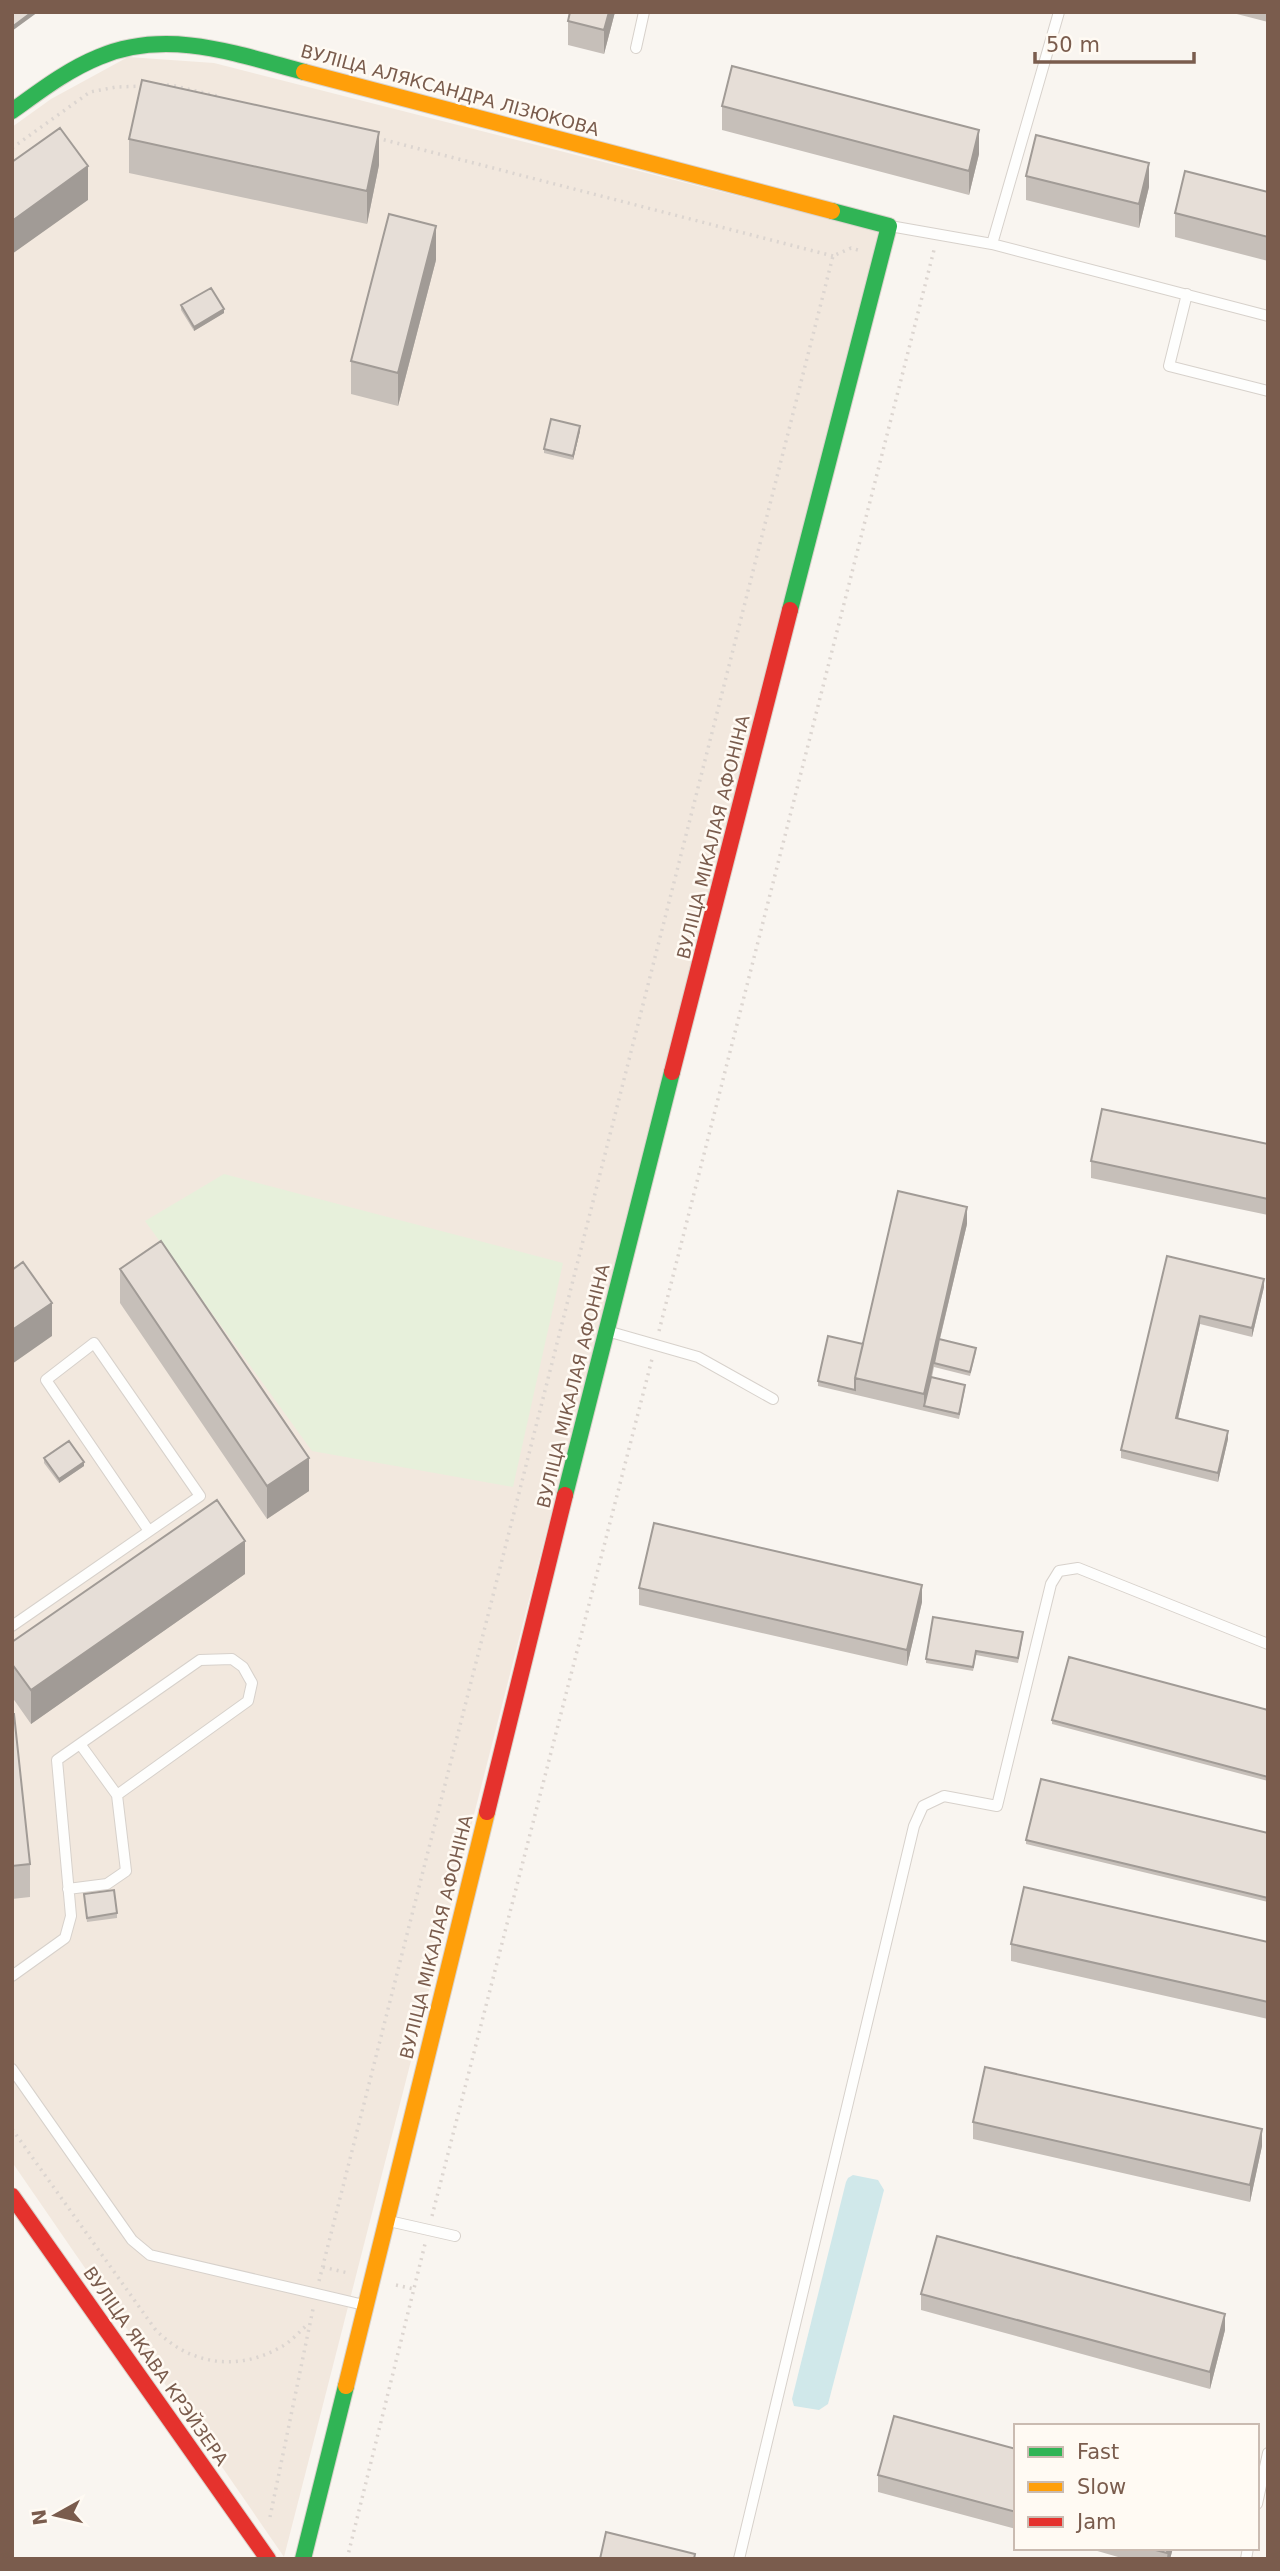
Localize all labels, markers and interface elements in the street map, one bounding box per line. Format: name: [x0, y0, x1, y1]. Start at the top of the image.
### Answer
scale bar: [1035, 21, 1194, 65]
text: 50 m: [1046, 33, 1100, 57]
street label: ВУЛІЦА АЛЯКСАНДРА ЛІЗЮКОВА: [298, 40, 602, 140]
street label: ВУЛІЦА МІКАЛАЯ АФОНІНА: [672, 712, 754, 961]
street label: ВУЛІЦА МІКАЛАЯ АФОНІНА: [532, 1261, 614, 1510]
street label: ВУЛІЦА МІКАЛАЯ АФОНІНА: [395, 1812, 477, 2061]
street label: ВУЛІЦА ЯКАВА КРЭЙЗЕРА: [79, 2263, 233, 2470]
legend: [1014, 2424, 1259, 2550]
text: Fast: [1077, 2440, 1119, 2464]
text: Slow: [1077, 2475, 1126, 2499]
north arrow: [21, 2480, 91, 2550]
text: N: [27, 2508, 51, 2527]
text: Jam: [1075, 2510, 1117, 2534]

